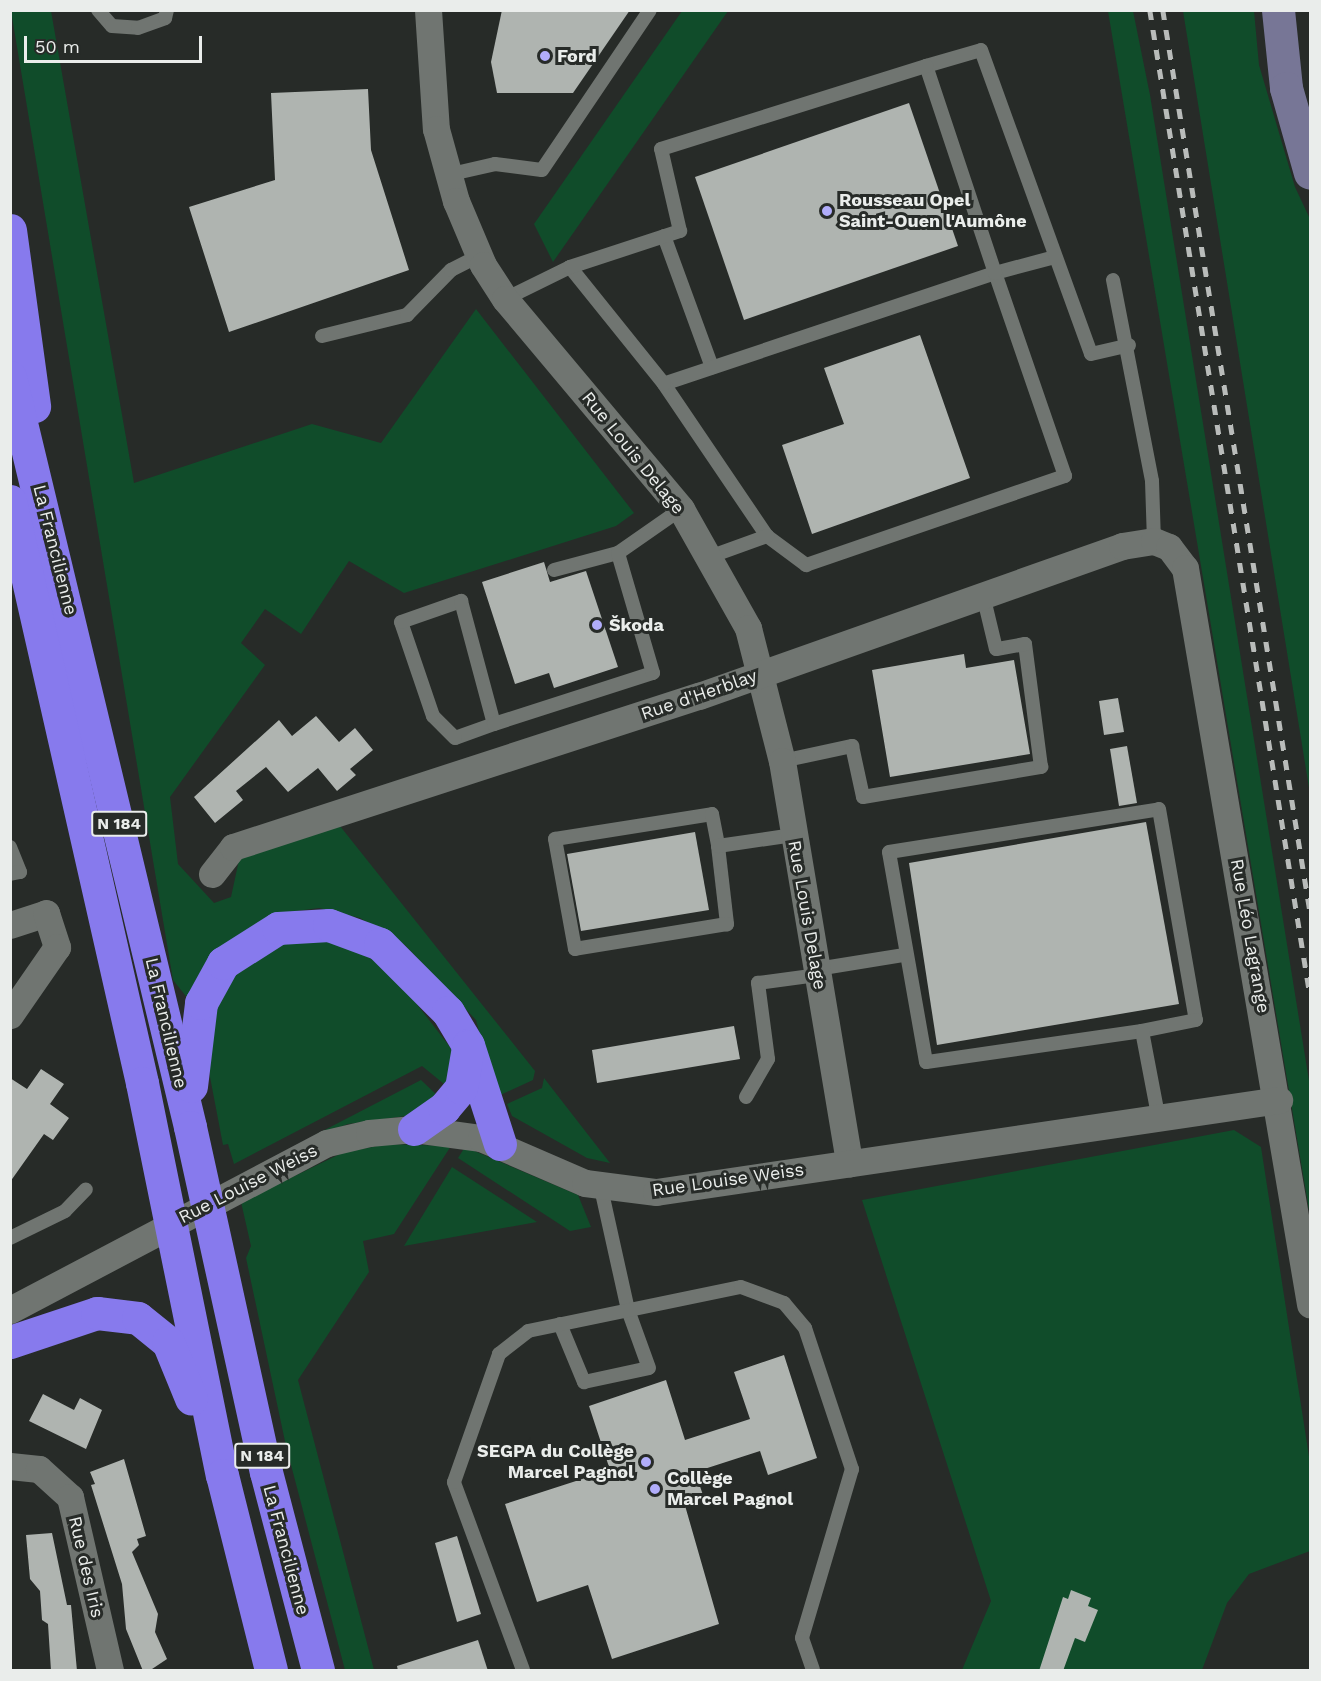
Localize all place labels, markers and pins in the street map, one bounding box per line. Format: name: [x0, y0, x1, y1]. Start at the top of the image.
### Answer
place label: Ford: [557, 45, 597, 67]
marker: Ford: [538, 49, 552, 63]
place label: Rousseau Opel Saint-Ouen l'Aumône: [839, 190, 1027, 232]
marker: Rousseau Opel Saint-Ouen l'Aumône: [820, 204, 834, 218]
place label: Škoda: [609, 614, 664, 636]
marker: Škoda: [590, 618, 604, 632]
place label: SEGPA du Collège Marcel Pagnol: [477, 1441, 634, 1484]
marker: SEGPA du Collège Marcel Pagnol: [639, 1455, 653, 1469]
place label: Collège Marcel Pagnol: [667, 1468, 793, 1510]
marker: Collège Marcel Pagnol: [648, 1482, 662, 1496]

